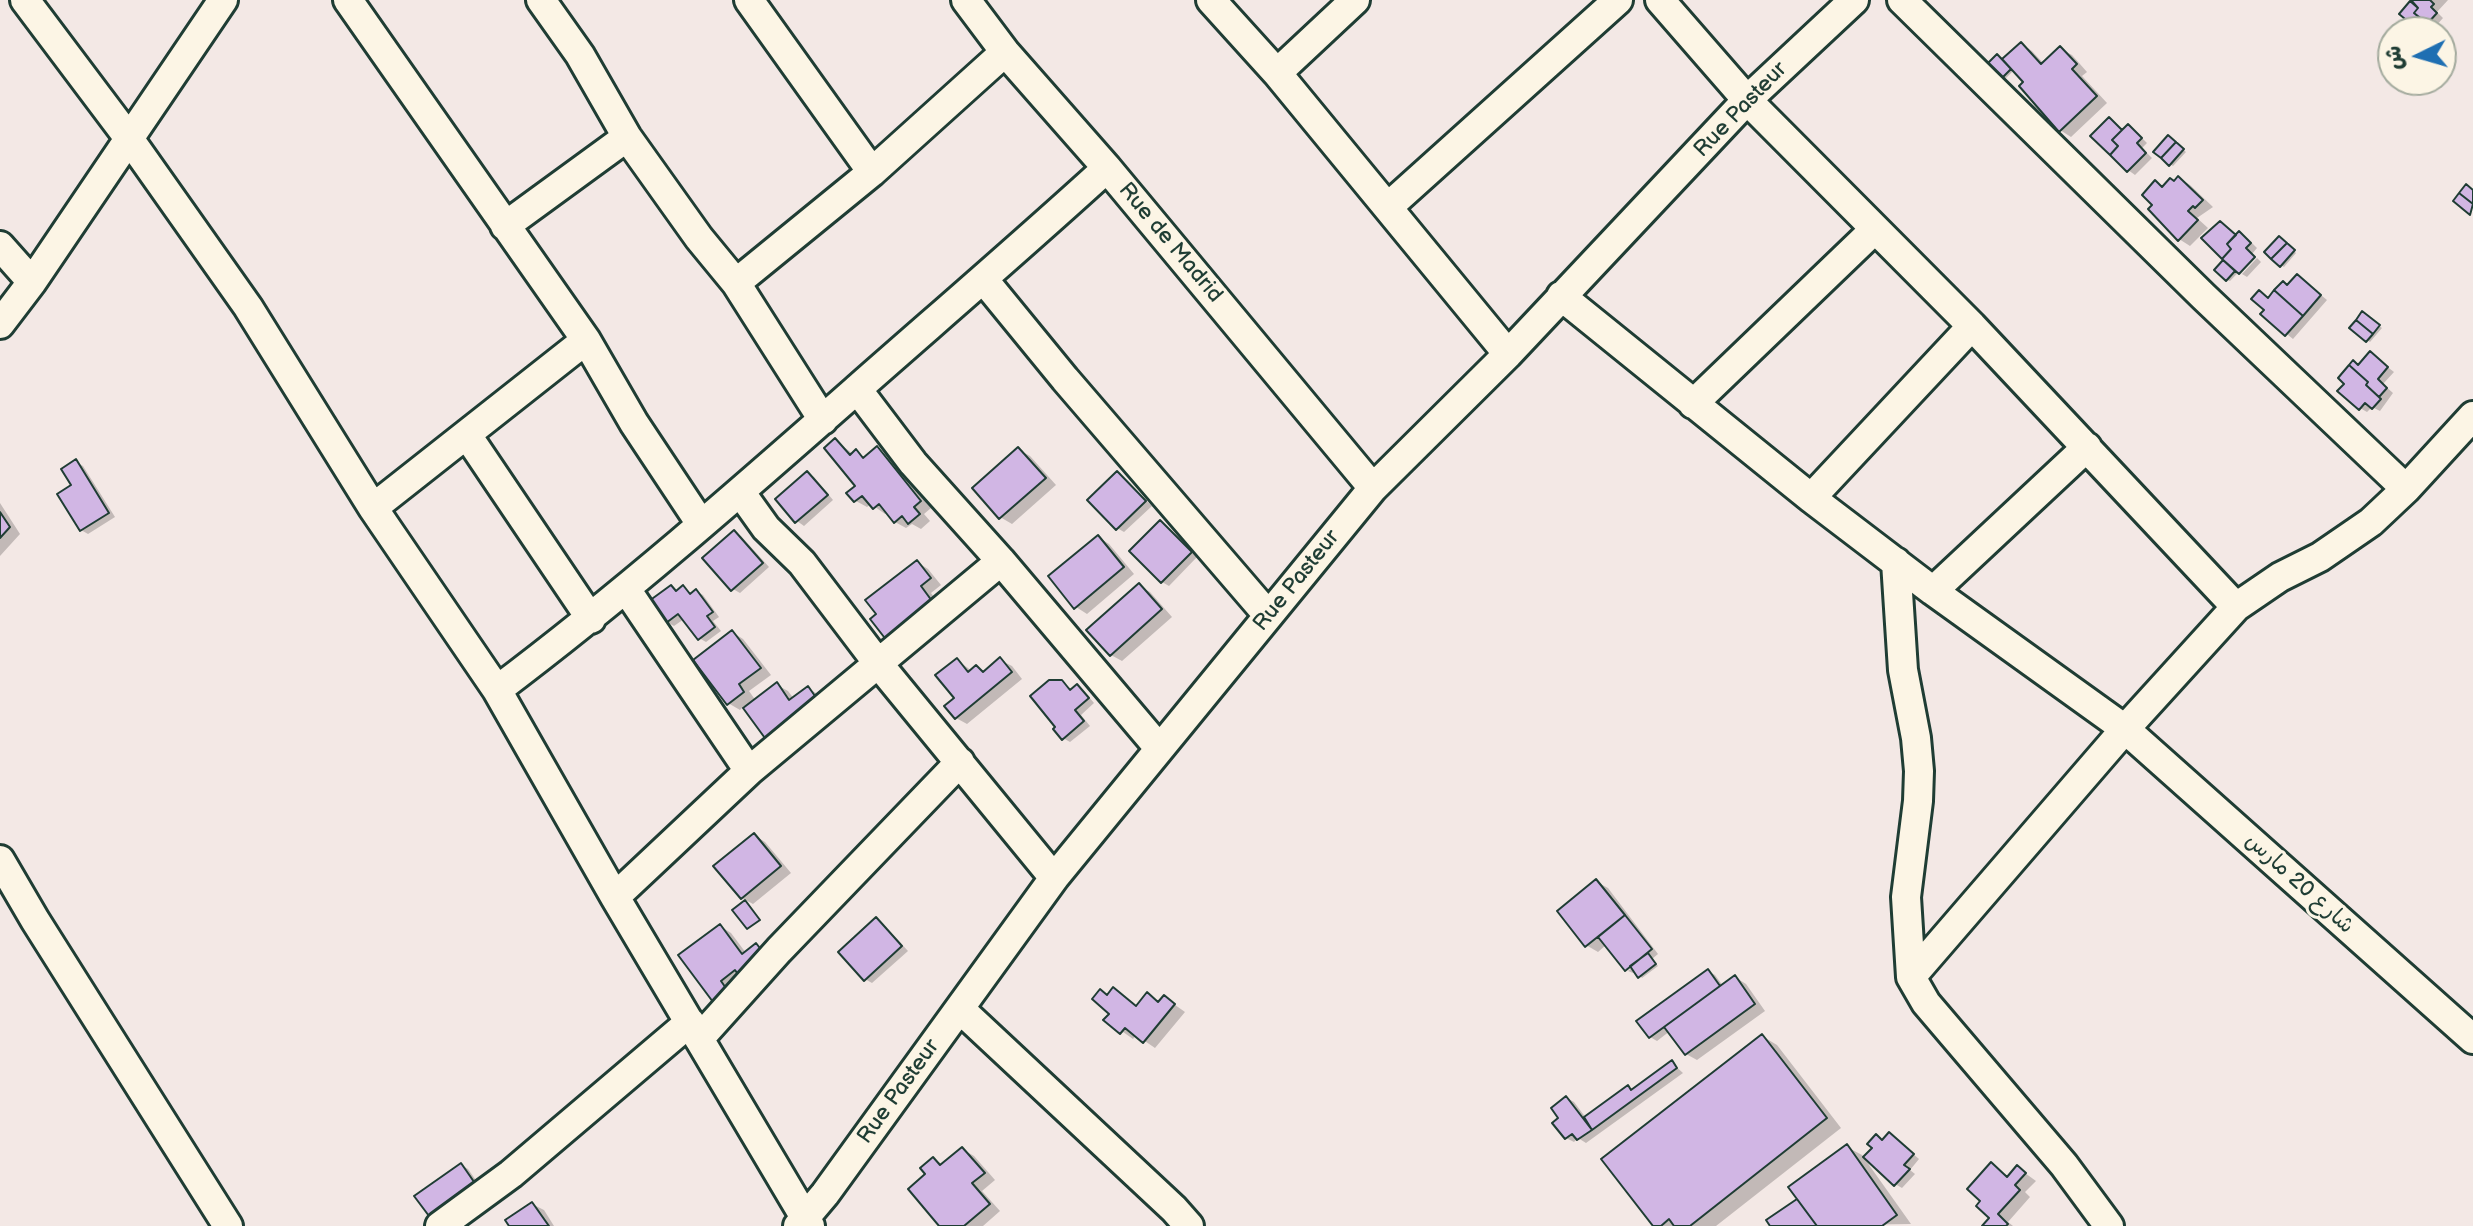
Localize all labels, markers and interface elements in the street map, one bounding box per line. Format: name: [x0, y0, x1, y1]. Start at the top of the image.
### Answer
north arrow: [2377, 16, 2457, 96]
text: ش: [2380, 45, 2409, 71]
street label: Rue Pasteur: [1689, 57, 1793, 163]
street label: Rue de Madrid: [1112, 178, 1228, 308]
street label: Rue Pasteur: [1248, 525, 1346, 637]
street label: شارع 20 مارس: [2239, 828, 2359, 940]
street label: Rue Pasteur: [852, 1035, 946, 1149]

